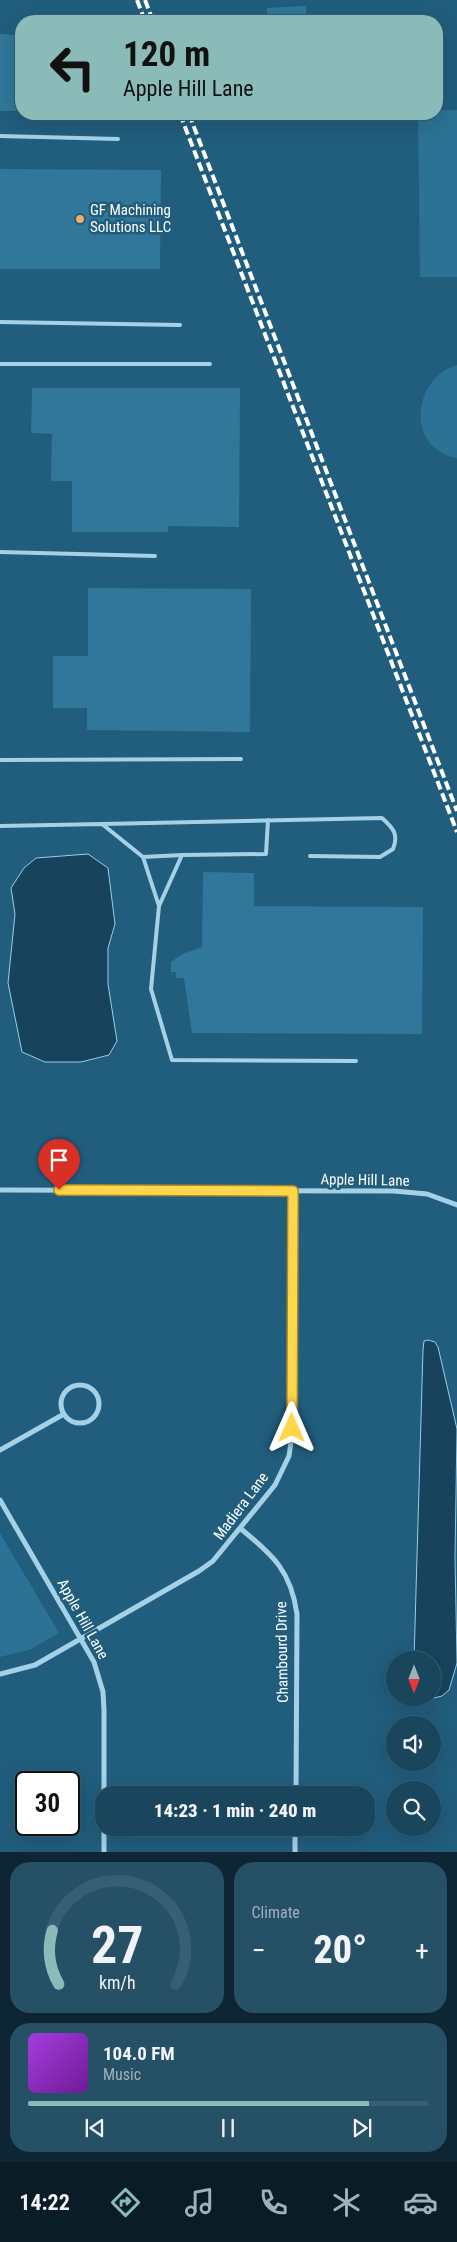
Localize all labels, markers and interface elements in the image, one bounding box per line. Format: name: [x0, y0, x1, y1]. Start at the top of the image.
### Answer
text: 120 m: [123, 34, 210, 75]
icon: left: [40, 35, 105, 100]
text: Apple Hill Lane: [123, 76, 254, 101]
place label: GF Machining Solutions LLC: [90, 201, 171, 236]
marker: GF Machining Solutions LLC: [74, 213, 86, 225]
pin: [38, 1139, 80, 1190]
icon: arrive: [45, 1146, 73, 1174]
street label: Apple Hill Lane: [320, 1170, 410, 1190]
position arrow: [265, 1401, 317, 1453]
street label: Madiera Lane: [210, 1469, 272, 1543]
street label: Apple Hill Lane: [54, 1576, 112, 1662]
street label: Chambourd Drive: [272, 1601, 292, 1703]
north arrow: [386, 1651, 441, 1706]
map controls: [386, 1651, 441, 1836]
button: sound: [386, 1716, 441, 1771]
speed limit sign: 30: [15, 1771, 80, 1836]
button: search: [386, 1781, 441, 1836]
text: 14:23 · 1 min · 240 m: [154, 1799, 316, 1822]
text: Climate: [252, 1903, 300, 1922]
text: 27: [90, 1915, 143, 1976]
text: 20°: [314, 1928, 367, 1972]
text: −: [252, 1934, 266, 1967]
text: +: [415, 1934, 429, 1967]
text: km/h: [98, 1972, 135, 1993]
text: 104.0 FM: [103, 2042, 175, 2065]
text: Music: [103, 2065, 141, 2084]
icon: previous: [81, 2114, 109, 2142]
icon: pause: [214, 2114, 242, 2142]
icon: next: [348, 2114, 376, 2142]
icon: directions: [108, 2185, 143, 2220]
icon: music: [182, 2185, 217, 2220]
icon: phone: [256, 2185, 291, 2220]
icon: climate: [329, 2185, 364, 2220]
icon: car: [403, 2185, 438, 2220]
text: 14:22: [19, 2190, 70, 2215]

